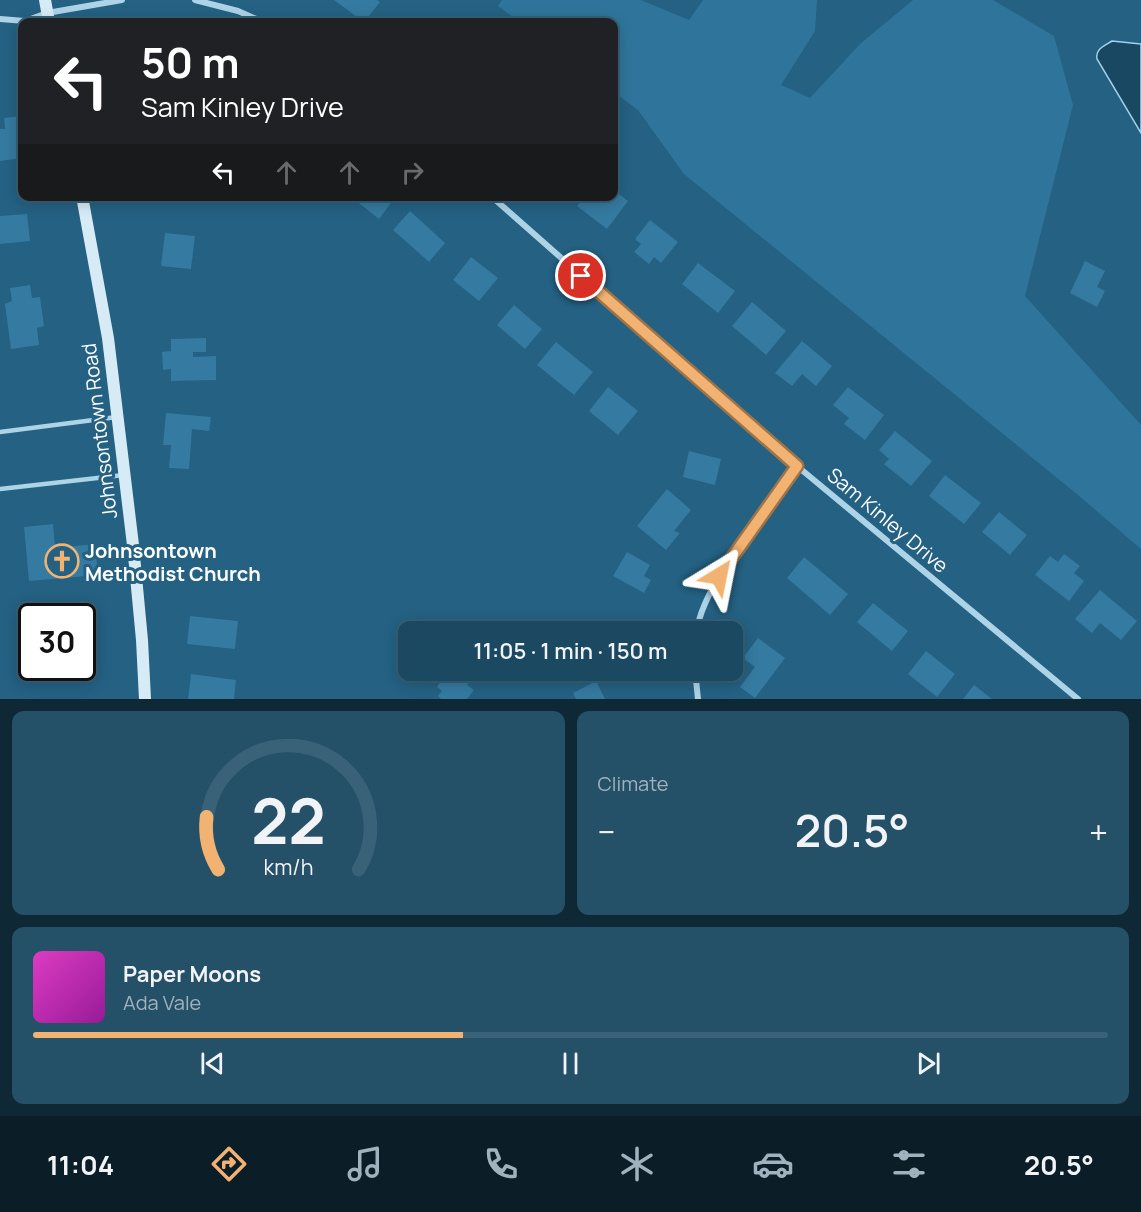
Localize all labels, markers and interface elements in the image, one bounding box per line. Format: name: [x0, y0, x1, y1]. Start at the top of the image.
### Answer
text: 50 m: [141, 33, 239, 91]
icon: left: [42, 42, 120, 120]
text: Sam Kinley Drive: [141, 88, 344, 125]
icon: left: [207, 156, 240, 189]
icon: ahead: [270, 156, 303, 189]
icon: ahead: [333, 156, 366, 189]
icon: right: [396, 156, 429, 189]
pin: [555, 250, 606, 301]
icon: arrive: [564, 259, 597, 292]
street label: Johnsontown Road: [75, 342, 123, 520]
street label: Sam Kinley Drive: [822, 461, 954, 579]
place label: Johnsontown Methodist Church: [85, 537, 261, 587]
church icon: Johnsontown Methodist Church: [44, 543, 80, 579]
position arrow: [687, 544, 751, 608]
speed limit sign: 30: [18, 603, 96, 681]
text: 11:05 · 1 min · 150 m: [474, 636, 667, 666]
text: Climate: [598, 770, 669, 797]
text: 22: [251, 777, 325, 863]
text: 20.5°: [795, 799, 910, 861]
text: −: [598, 809, 615, 854]
text: +: [1089, 809, 1108, 854]
text: km/h: [263, 852, 313, 881]
text: Paper Moons: [123, 959, 261, 989]
text: Ada Vale: [123, 989, 201, 1016]
icon: previous: [196, 1047, 229, 1080]
icon: pause: [554, 1047, 587, 1080]
icon: next: [912, 1047, 945, 1080]
icon: directions: [208, 1143, 250, 1185]
icon: music: [344, 1143, 386, 1185]
icon: phone: [480, 1143, 522, 1185]
icon: climate: [616, 1143, 658, 1185]
icon: car: [752, 1143, 794, 1185]
icon: filters: [888, 1143, 930, 1185]
text: 11:04: [47, 1146, 114, 1183]
text: 20.5°: [1024, 1146, 1094, 1183]

